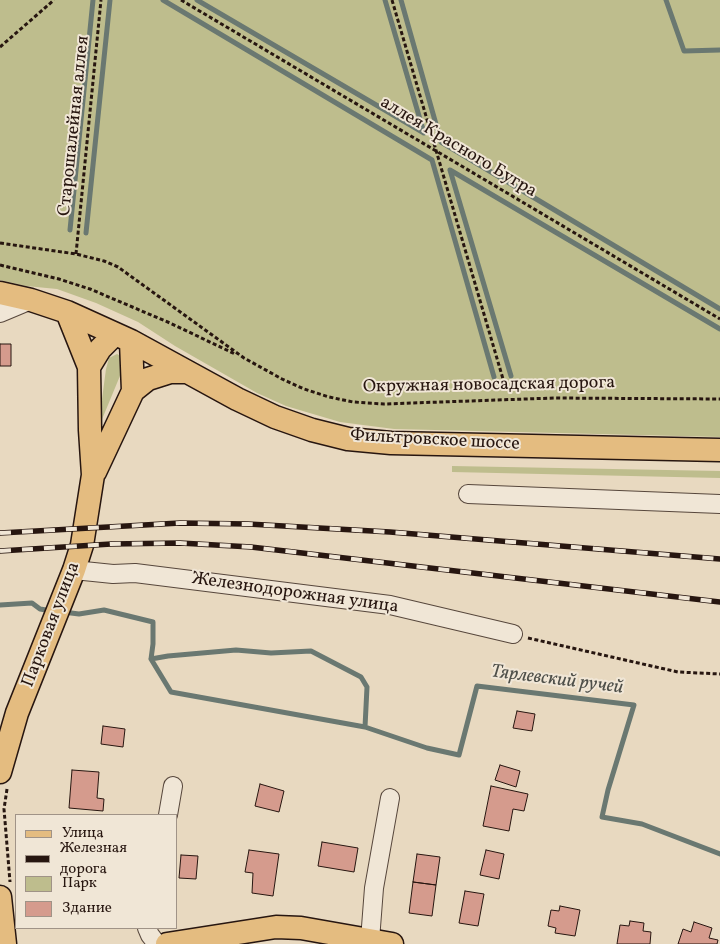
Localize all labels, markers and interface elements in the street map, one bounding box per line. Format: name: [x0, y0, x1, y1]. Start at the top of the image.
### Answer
street label: Старошалейная аллея: [55, 35, 95, 217]
street label: аллея Красного Бугра: [376, 93, 540, 203]
street label: Окружная новосадская дорога: [363, 373, 615, 399]
street label: Фильтровское шоссе: [350, 426, 520, 456]
street label: Парковая улица: [18, 559, 86, 691]
street label: Железнодорожная улица: [190, 569, 400, 619]
water label: Тярлевский ручей: [489, 662, 625, 700]
legend: [15, 814, 178, 929]
text: Улица: [62, 823, 104, 844]
text: Железная дорога: [60, 838, 127, 880]
text: Парк: [62, 873, 97, 894]
text: Здание: [62, 898, 112, 919]

